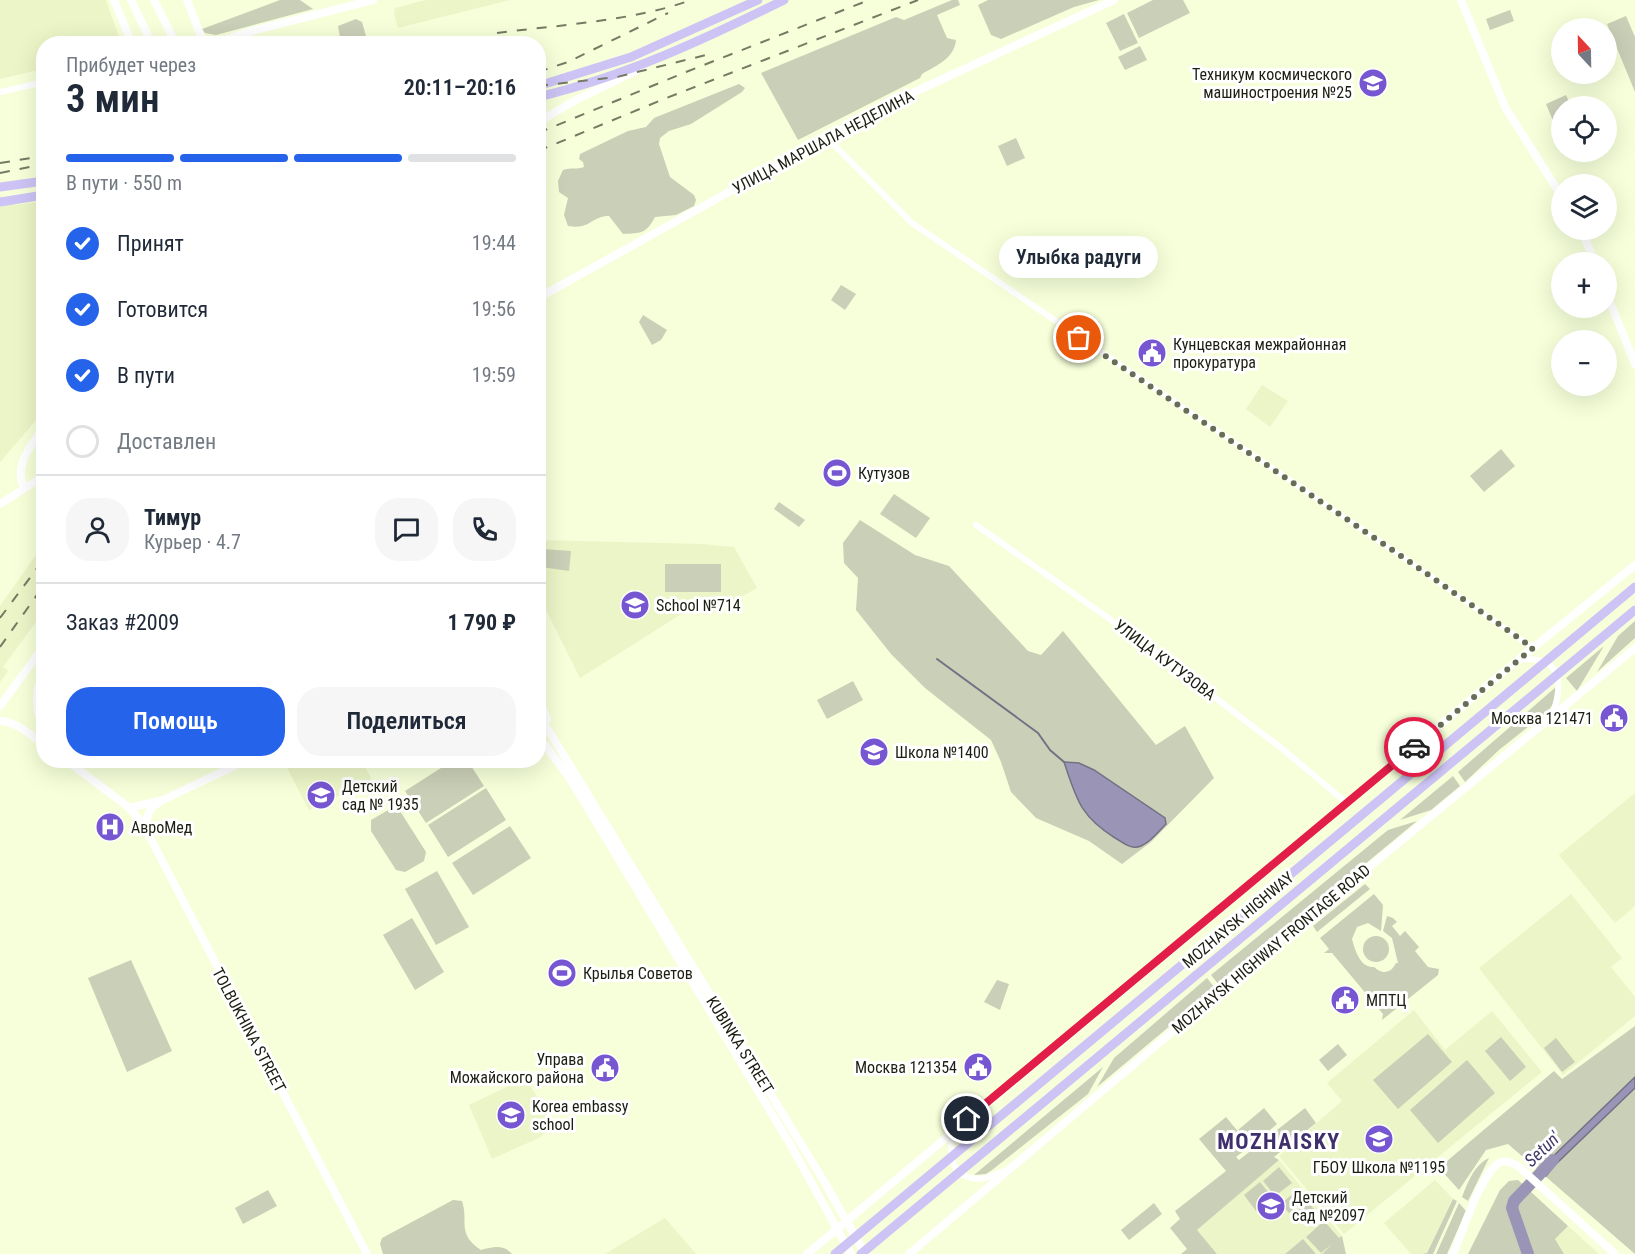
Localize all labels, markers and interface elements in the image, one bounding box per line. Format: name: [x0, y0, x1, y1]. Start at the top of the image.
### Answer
north arrow: [1551, 18, 1617, 84]
map controls: [1551, 18, 1617, 396]
text: Прибудет через: [66, 53, 196, 77]
place label: Техникум космического машиностроения №25: [1192, 65, 1352, 102]
school or university icon: Техникум космического машиностроения №25: [1357, 67, 1389, 99]
text: 20:11–20:16: [404, 75, 516, 100]
text: 3 мин: [66, 76, 159, 122]
street label: УЛИЦА МАРШАЛА НЕДЕЛИНА: [729, 86, 917, 198]
button: locate: [1551, 96, 1617, 162]
text: В пути · 550 m: [66, 171, 182, 195]
button: layers: [1551, 174, 1617, 240]
icon: check: [66, 227, 99, 260]
text: Принят: [117, 231, 184, 256]
text: 19:44: [472, 231, 516, 255]
callout: Улыбка радуги: [1000, 236, 1158, 278]
text: Улыбка радуги: [1016, 245, 1141, 269]
button: +: [1551, 252, 1617, 318]
icon: check: [66, 293, 99, 326]
text: Готовится: [117, 297, 208, 322]
text: 19:56: [472, 297, 516, 321]
pin: [1053, 312, 1104, 363]
icon: bag: [1062, 321, 1095, 354]
button: −: [1551, 330, 1617, 396]
place label: Кунцевская межрайонная прокуратура: [1173, 335, 1346, 372]
public building icon: Кунцевская межрайонная прокуратура: [1136, 337, 1168, 369]
icon: check: [66, 359, 99, 392]
text: В пути: [117, 363, 175, 388]
text: 19:59: [472, 363, 516, 387]
text: Доставлен: [117, 429, 216, 454]
sports icon: Кутузов: [821, 457, 853, 489]
place label: Кутузов: [858, 464, 910, 483]
button: person: [66, 498, 129, 561]
button: chat: [375, 498, 438, 561]
button: phone: [453, 498, 516, 561]
text: Тимур: [144, 505, 201, 530]
text: Курьер · 4.7: [144, 530, 241, 554]
school or university icon: School №714: [619, 589, 651, 621]
place label: School №714: [656, 596, 741, 615]
text: Заказ #2009: [66, 610, 179, 635]
text: 1 790 ₽: [448, 610, 516, 635]
street label: УЛИЦА КУТУЗОВА: [1110, 616, 1220, 704]
button: Помощь: [66, 687, 285, 756]
button: Поделиться: [297, 687, 516, 756]
public building icon: Москва 121471: [1598, 702, 1630, 734]
place label: Москва 121471: [1491, 709, 1593, 728]
courier: [1384, 717, 1444, 777]
icon: car: [1398, 731, 1431, 764]
school or university icon: Школа №1400: [858, 736, 890, 768]
place label: Школа №1400: [895, 743, 989, 762]
place label: Детский сад № 1935: [342, 777, 419, 814]
school or university icon: Детский сад № 1935: [305, 779, 337, 811]
hospital icon: АвроМед: [94, 811, 126, 843]
place label: АвроМед: [131, 818, 193, 837]
street label: MOZHAYSK HIGHWAY FRONTAGE ROAD: [1168, 860, 1374, 1038]
street label: MOZHAYSK HIGHWAY: [1178, 868, 1298, 972]
sports icon: Крылья Советов: [546, 957, 578, 989]
place label: Крылья Советов: [583, 964, 693, 983]
street label: TOLBUKHINA STREET: [208, 965, 290, 1095]
public building icon: МПТЦ: [1329, 984, 1361, 1016]
place label: МПТЦ: [1366, 991, 1407, 1010]
street label: KUBINKA STREET: [702, 993, 778, 1097]
place label: Управа Можайского района: [450, 1050, 584, 1087]
public building icon: Москва 121354: [962, 1051, 994, 1083]
public building icon: Управа Можайского района: [589, 1052, 621, 1084]
place label: Москва 121354: [855, 1058, 957, 1077]
pin: [941, 1093, 992, 1144]
place label: Korea embassy school: [532, 1097, 629, 1134]
school or university icon: Korea embassy school: [495, 1099, 527, 1131]
icon: home: [950, 1102, 983, 1135]
school or university icon: ГБОУ Школа №1195: [1363, 1123, 1395, 1155]
water label: Setun': [1520, 1126, 1565, 1171]
district label: MOZHAISKY: [1217, 1129, 1341, 1154]
place label: ГБОУ Школа №1195: [1313, 1158, 1445, 1177]
place label: Детский сад №2097: [1292, 1188, 1365, 1225]
school or university icon: Детский сад №2097: [1255, 1190, 1287, 1222]

